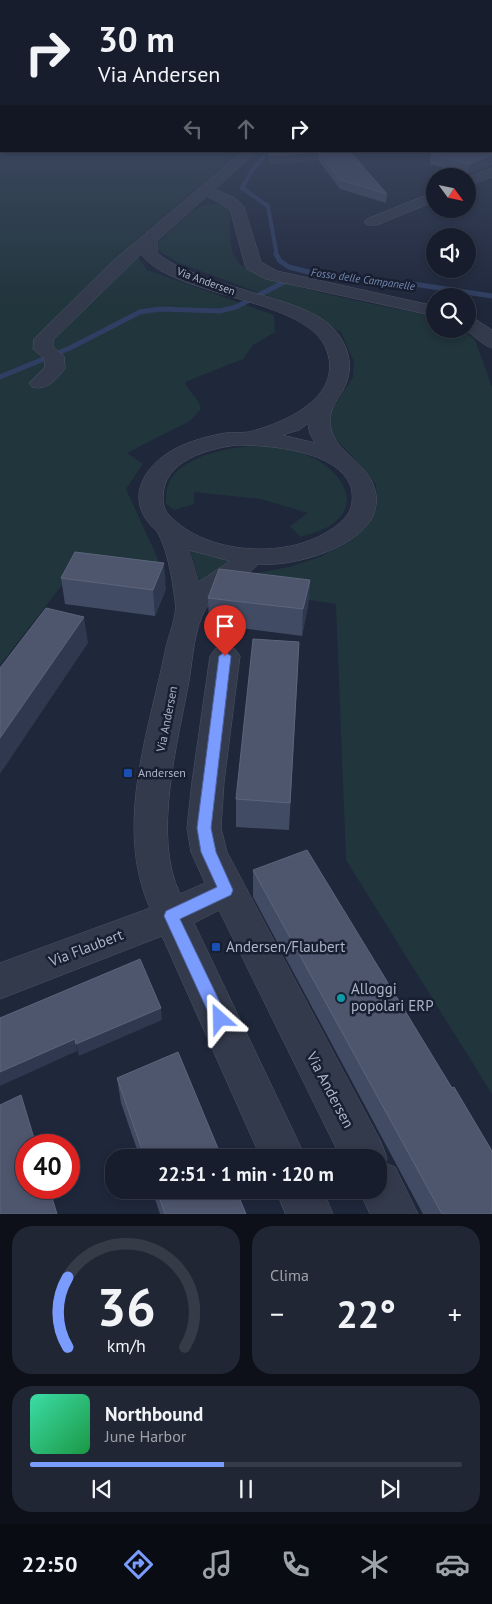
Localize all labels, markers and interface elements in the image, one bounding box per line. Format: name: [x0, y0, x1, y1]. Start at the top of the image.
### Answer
text: 30 m: [98, 16, 175, 62]
icon: right: [15, 20, 80, 85]
text: Via Andersen: [98, 60, 220, 88]
icon: left: [179, 115, 207, 143]
icon: ahead: [232, 115, 260, 143]
icon: right: [285, 115, 313, 143]
north arrow: [426, 168, 476, 218]
map controls: [426, 168, 476, 338]
button: sound: [426, 228, 476, 278]
street label: Via Andersen: [174, 264, 237, 298]
water label: Fosso delle Campanelle: [310, 265, 416, 293]
button: search: [426, 288, 476, 338]
pin: [204, 605, 246, 656]
icon: arrive: [211, 612, 239, 640]
street label: Via Andersen: [153, 685, 180, 754]
place label: Andersen: [138, 765, 186, 780]
marker: Andersen: [122, 767, 134, 779]
street label: Via Flaubert: [45, 925, 126, 971]
place label: Andersen/Flaubert: [226, 937, 345, 956]
marker: Andersen/Flaubert: [210, 941, 222, 953]
place label: Alloggi popolari ERP: [351, 979, 434, 1015]
position arrow: [193, 992, 245, 1044]
marker: Alloggi popolari ERP: [335, 992, 347, 1004]
street label: Via Andersen: [302, 1048, 358, 1131]
speed limit sign: 40: [15, 1134, 80, 1199]
text: 22:51 · 1 min · 120 m: [158, 1162, 334, 1186]
text: Clima: [270, 1265, 309, 1285]
text: 36: [97, 1273, 155, 1340]
text: 22°: [336, 1289, 396, 1338]
text: −: [270, 1295, 284, 1332]
text: +: [448, 1295, 462, 1332]
text: km/h: [106, 1334, 146, 1357]
text: Northbound: [105, 1402, 203, 1426]
text: June Harbor: [105, 1426, 186, 1446]
icon: previous: [88, 1475, 116, 1503]
icon: pause: [232, 1475, 260, 1503]
icon: next: [376, 1475, 404, 1503]
icon: directions: [121, 1547, 156, 1582]
icon: music: [200, 1547, 235, 1582]
icon: phone: [278, 1547, 313, 1582]
icon: climate: [357, 1547, 392, 1582]
icon: car: [435, 1547, 470, 1582]
text: 22:50: [22, 1550, 78, 1578]

